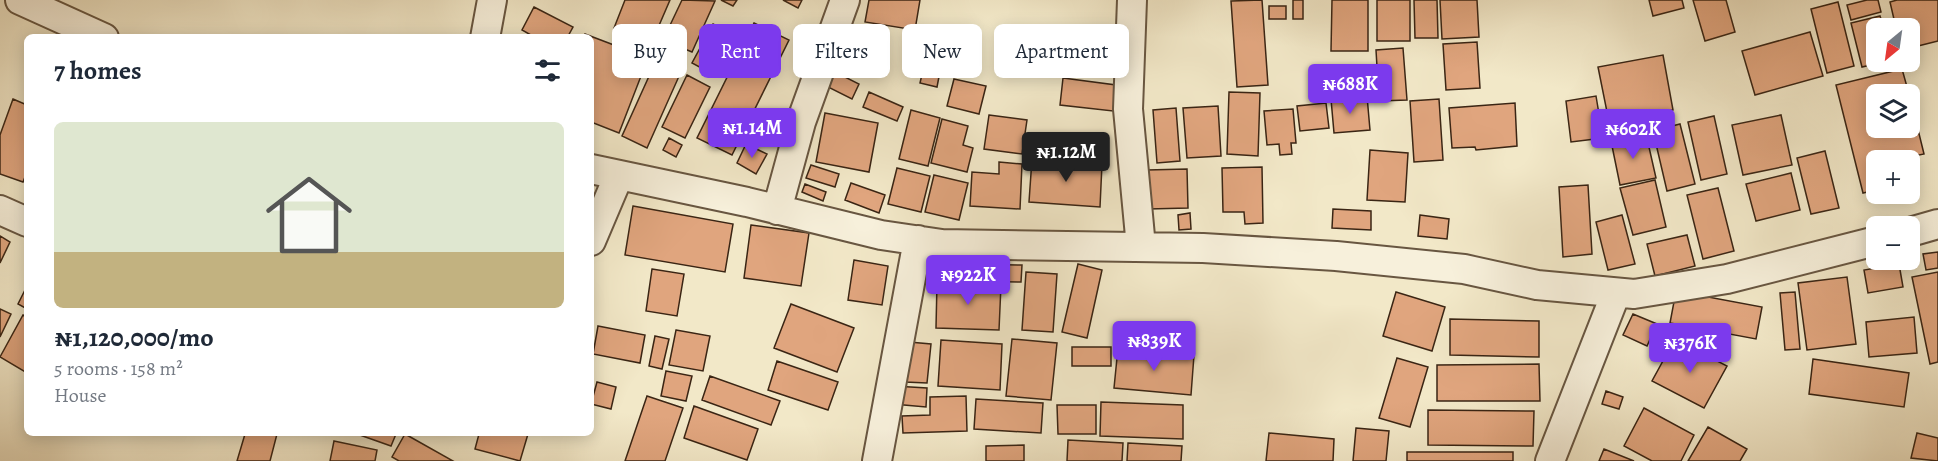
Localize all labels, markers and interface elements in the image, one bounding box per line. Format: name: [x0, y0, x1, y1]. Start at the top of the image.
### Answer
north arrow: [1866, 18, 1920, 72]
map controls: [1866, 18, 1920, 270]
chip: Buy: [612, 24, 687, 78]
chip: Rent: [699, 24, 781, 78]
chip: Filters: [793, 24, 890, 78]
chip: New: [902, 24, 982, 78]
chip: Apartment: [994, 24, 1129, 78]
text: 7 homes: [54, 53, 142, 88]
icon: filters: [531, 54, 564, 87]
pin: ₦688K: [1308, 64, 1392, 115]
text: ₦688K: [1322, 70, 1378, 97]
button: layers: [1866, 84, 1920, 138]
pin: ₦1.14M: [703, 108, 801, 159]
pin: ₦602K: [1591, 109, 1675, 160]
text: ₦1.14M: [722, 114, 782, 141]
text: ₦602K: [1605, 115, 1661, 142]
pin: ₦1.12M: [1017, 132, 1115, 183]
text: ₦1.12M: [1036, 138, 1096, 165]
button: +: [1866, 150, 1920, 204]
icon: home: [255, 161, 363, 269]
button: −: [1866, 216, 1920, 270]
pin: ₦922K: [926, 255, 1010, 306]
text: ₦922K: [940, 261, 996, 288]
text: ₦1,120,000/mo: [54, 320, 214, 355]
pin: ₦839K: [1112, 321, 1196, 372]
pin: ₦376K: [1648, 323, 1732, 374]
text: ₦839K: [1127, 327, 1181, 354]
text: ₦376K: [1663, 329, 1717, 356]
text: 5 rooms · 158 m²: [54, 355, 183, 382]
text: House: [54, 382, 106, 409]

